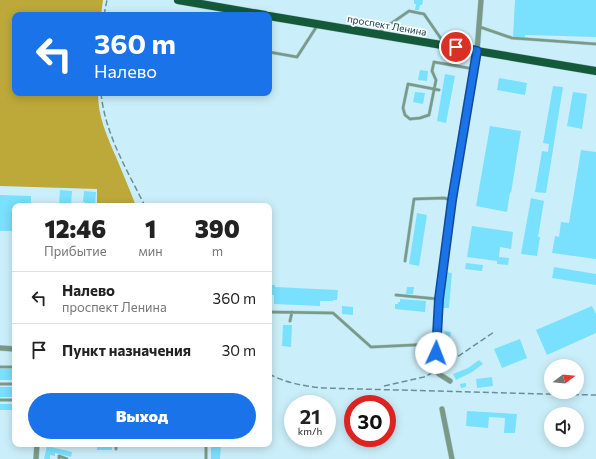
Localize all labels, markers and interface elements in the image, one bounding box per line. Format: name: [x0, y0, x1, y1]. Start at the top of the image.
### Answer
street label: проспект Ленина: [346, 12, 428, 38]
text: 360 m: [94, 26, 176, 60]
icon: left: [28, 28, 80, 80]
pin: [439, 30, 473, 64]
icon: arrive: [445, 36, 467, 58]
text: Налево: [94, 60, 157, 82]
text: 12:46: [44, 214, 106, 243]
text: 1: [145, 214, 156, 243]
text: 390: [195, 214, 240, 243]
text: Прибытие: [44, 243, 107, 259]
text: мин: [139, 243, 163, 259]
text: m: [212, 243, 223, 259]
text: Налево: [62, 281, 115, 299]
icon: left: [28, 287, 50, 309]
text: 360 m: [213, 289, 256, 307]
text: проспект Ленина: [62, 299, 167, 315]
position arrow: [415, 332, 457, 374]
icon: arrive: [28, 339, 50, 361]
text: Пункт назначения: [62, 341, 191, 359]
text: 30 m: [222, 341, 256, 359]
north arrow: [544, 359, 584, 399]
map controls: [544, 359, 584, 447]
button: Выход: [28, 393, 256, 439]
speed limit sign: 30: [344, 395, 396, 447]
text: 21: [300, 404, 320, 428]
button: sound: [544, 407, 584, 447]
text: km/h: [298, 425, 322, 437]

